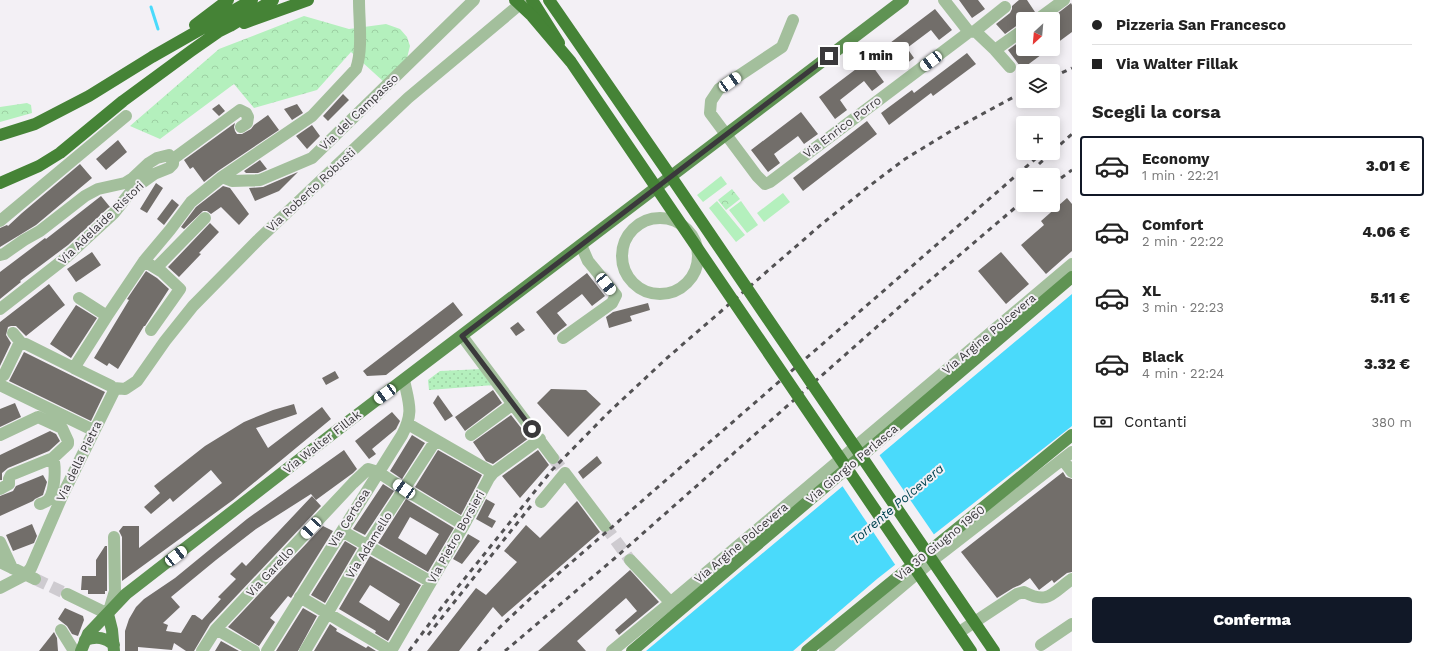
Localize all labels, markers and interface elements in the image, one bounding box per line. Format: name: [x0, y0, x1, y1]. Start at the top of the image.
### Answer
north arrow: [1016, 12, 1060, 56]
map controls: [1016, 12, 1060, 212]
text: Pizzeria San Francesco: [1116, 16, 1286, 34]
callout: 1 min: [843, 42, 909, 70]
route end: [820, 47, 838, 65]
text: 1 min: [859, 48, 893, 63]
car: [918, 49, 944, 73]
text: Via Walter Fillak: [1116, 55, 1238, 73]
button: layers: [1016, 64, 1060, 108]
car: [717, 70, 743, 94]
street label: Via del Campasso: [317, 71, 401, 153]
street label: Via Enrico Porro: [800, 93, 884, 161]
text: Scegli la corsa: [1092, 101, 1221, 122]
button: +: [1016, 116, 1060, 160]
street label: Via Roberto Robusti: [264, 145, 358, 235]
icon: car: [1094, 148, 1130, 184]
text: Economy: [1142, 150, 1209, 168]
text: 3.01 €: [1366, 157, 1410, 175]
button: −: [1016, 168, 1060, 212]
text: 1 min · 22:21: [1142, 168, 1219, 183]
street label: Via Adelaide Ristori: [55, 179, 147, 267]
icon: car: [1094, 214, 1130, 250]
text: Comfort: [1142, 216, 1203, 234]
text: 4.06 €: [1362, 223, 1410, 241]
text: 2 min · 22:22: [1142, 234, 1224, 249]
car: [594, 271, 618, 297]
icon: car: [1094, 280, 1130, 316]
text: XL: [1142, 282, 1161, 300]
text: 5.11 €: [1370, 289, 1410, 307]
street label: Via Argine Polcevera: [939, 291, 1039, 377]
text: 3 min · 22:23: [1142, 300, 1224, 315]
icon: car: [1094, 346, 1130, 382]
text: Black: [1142, 348, 1184, 366]
text: 3.32 €: [1364, 355, 1410, 373]
text: 4 min · 22:24: [1142, 366, 1224, 381]
car: [372, 382, 398, 406]
street label: Via Walter Fillak: [280, 407, 364, 477]
icon: cash: [1092, 411, 1114, 433]
text: Contanti: [1124, 413, 1187, 431]
text: 380 m: [1372, 415, 1412, 430]
street label: Via della Pietra: [53, 418, 105, 504]
route start: [523, 420, 541, 438]
street label: Via Giorgio Perlasca: [803, 421, 901, 506]
water label: Torrente Polcevera: [847, 461, 947, 547]
car: [391, 477, 417, 501]
street label: Via Certosa: [325, 486, 373, 550]
street label: Via Pietro Borsieri: [425, 488, 487, 586]
street label: Via Argine Polcevera: [691, 500, 791, 586]
street label: Via 30 Giugno 1960: [892, 503, 988, 583]
street label: Via Adamello: [343, 509, 395, 581]
car: [298, 515, 324, 541]
car: [163, 544, 189, 568]
street label: Via Garello: [243, 544, 297, 600]
button: Conferma: [1092, 597, 1412, 643]

